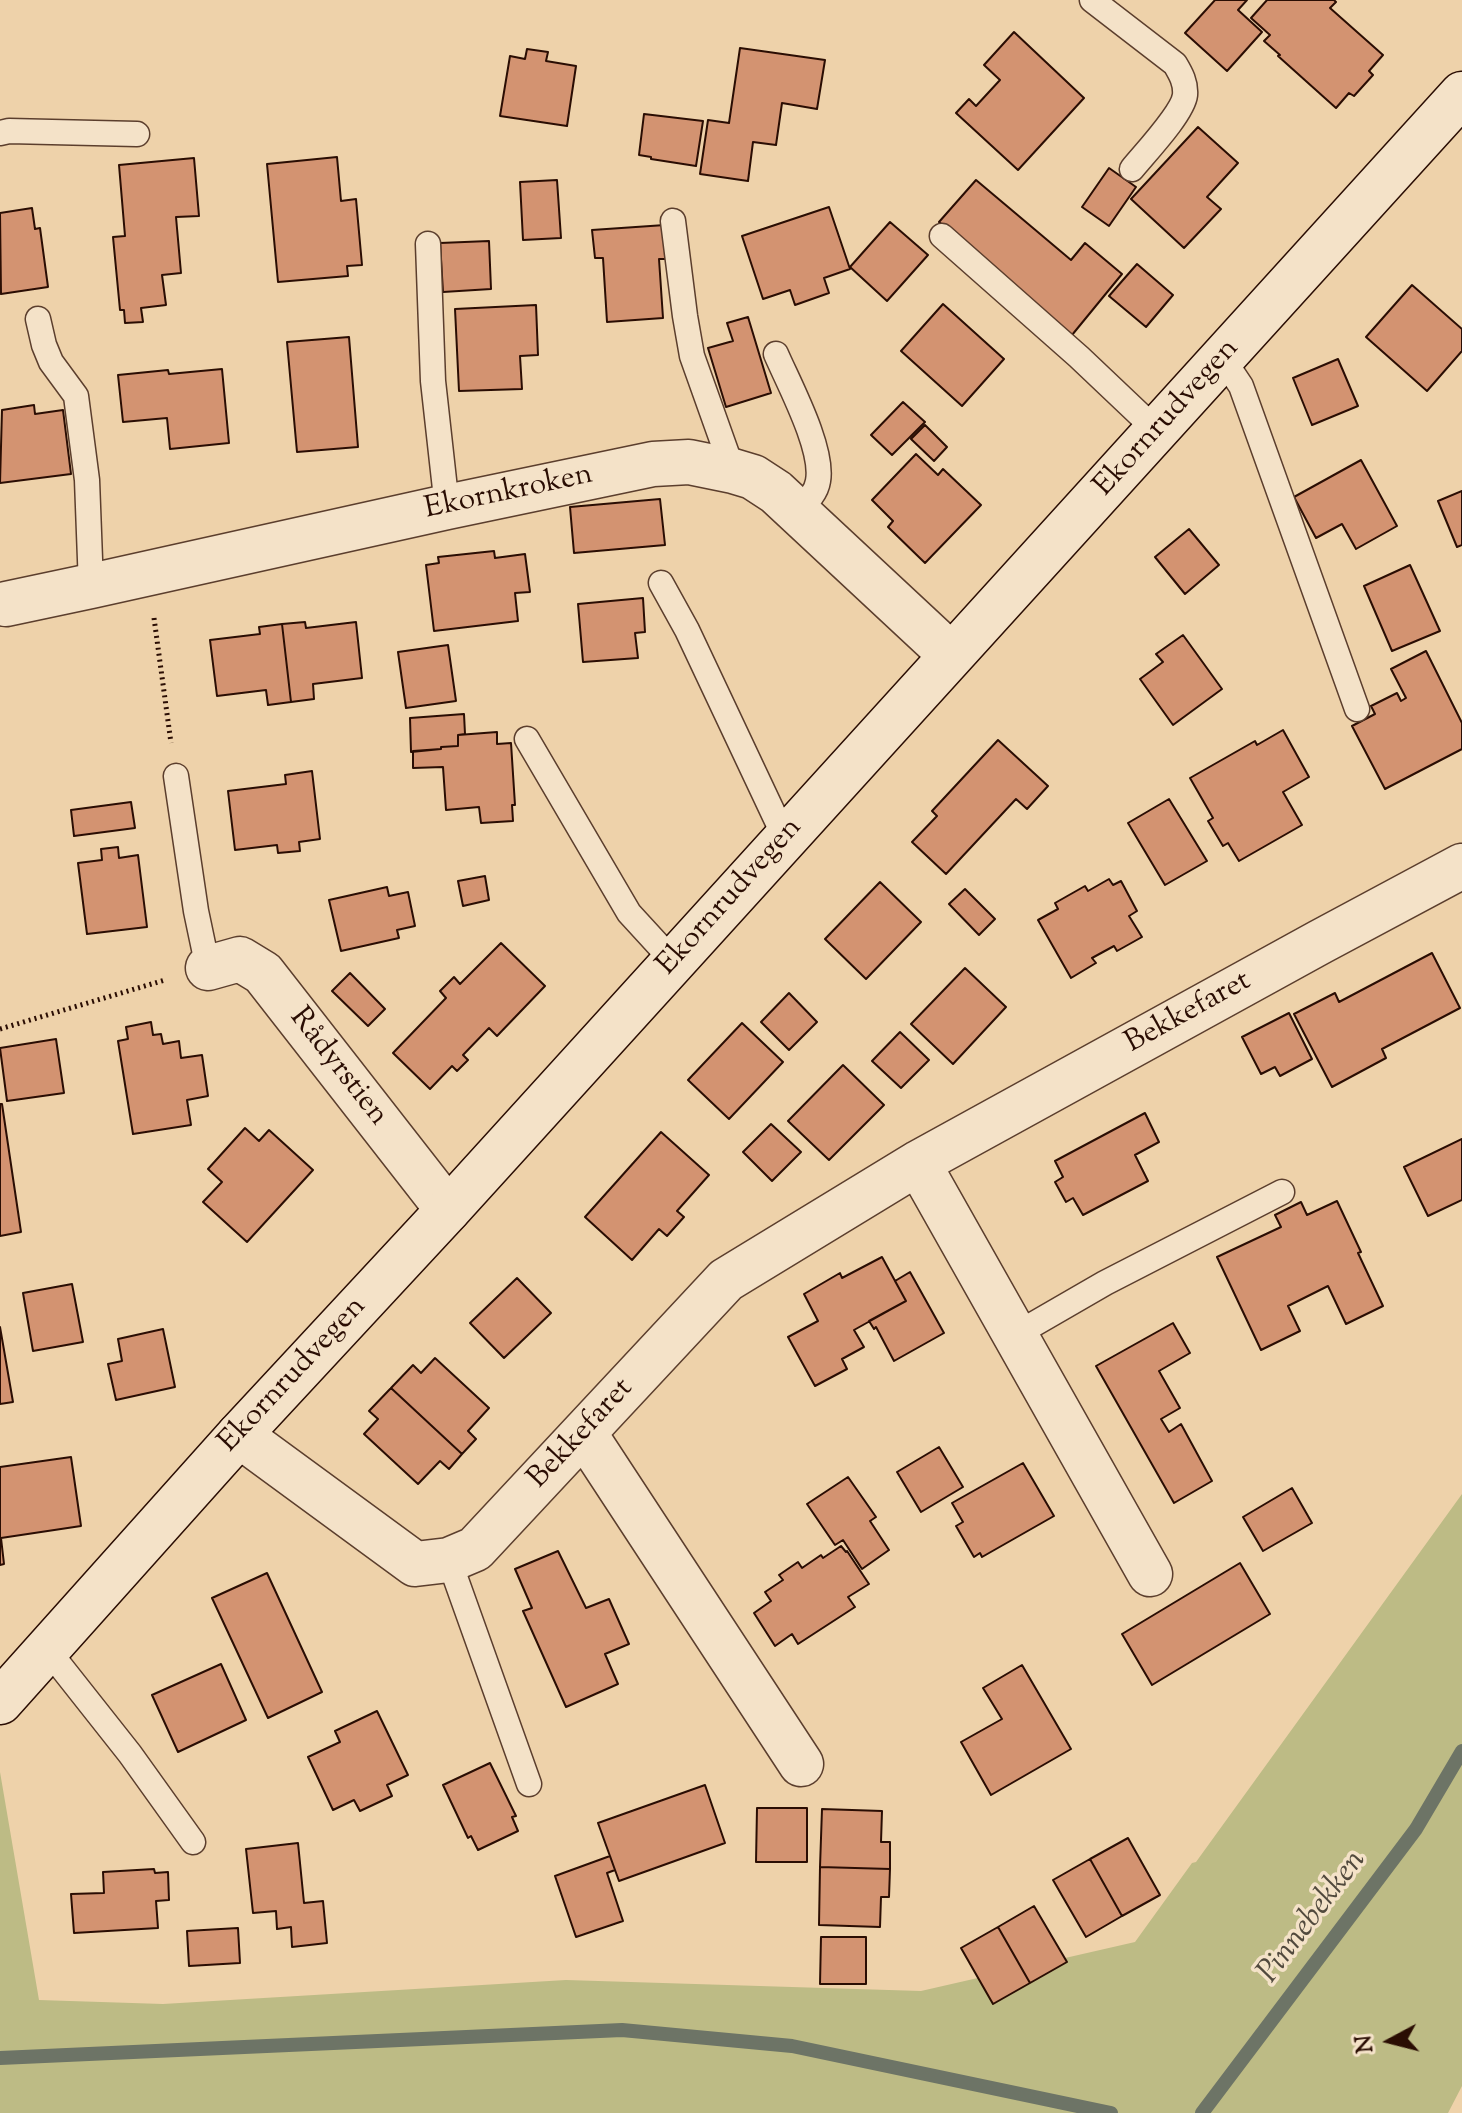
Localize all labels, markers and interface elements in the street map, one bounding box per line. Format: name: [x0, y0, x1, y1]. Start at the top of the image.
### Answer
street label: Ekornrudvegen: [1088, 333, 1248, 505]
street label: Ekornkroken: [422, 459, 596, 529]
street label: Ekornrudvegen: [651, 812, 811, 984]
street label: Bekkefaret: [1120, 965, 1258, 1063]
street label: Rådyrstien: [280, 1002, 394, 1134]
street label: Ekornrudvegen: [213, 1291, 375, 1461]
street label: Bekkefaret: [522, 1372, 642, 1498]
water label: Pinnebekken: [1252, 1844, 1376, 1992]
north arrow: [1350, 2001, 1430, 2081]
text: N: [1349, 2033, 1383, 2055]

